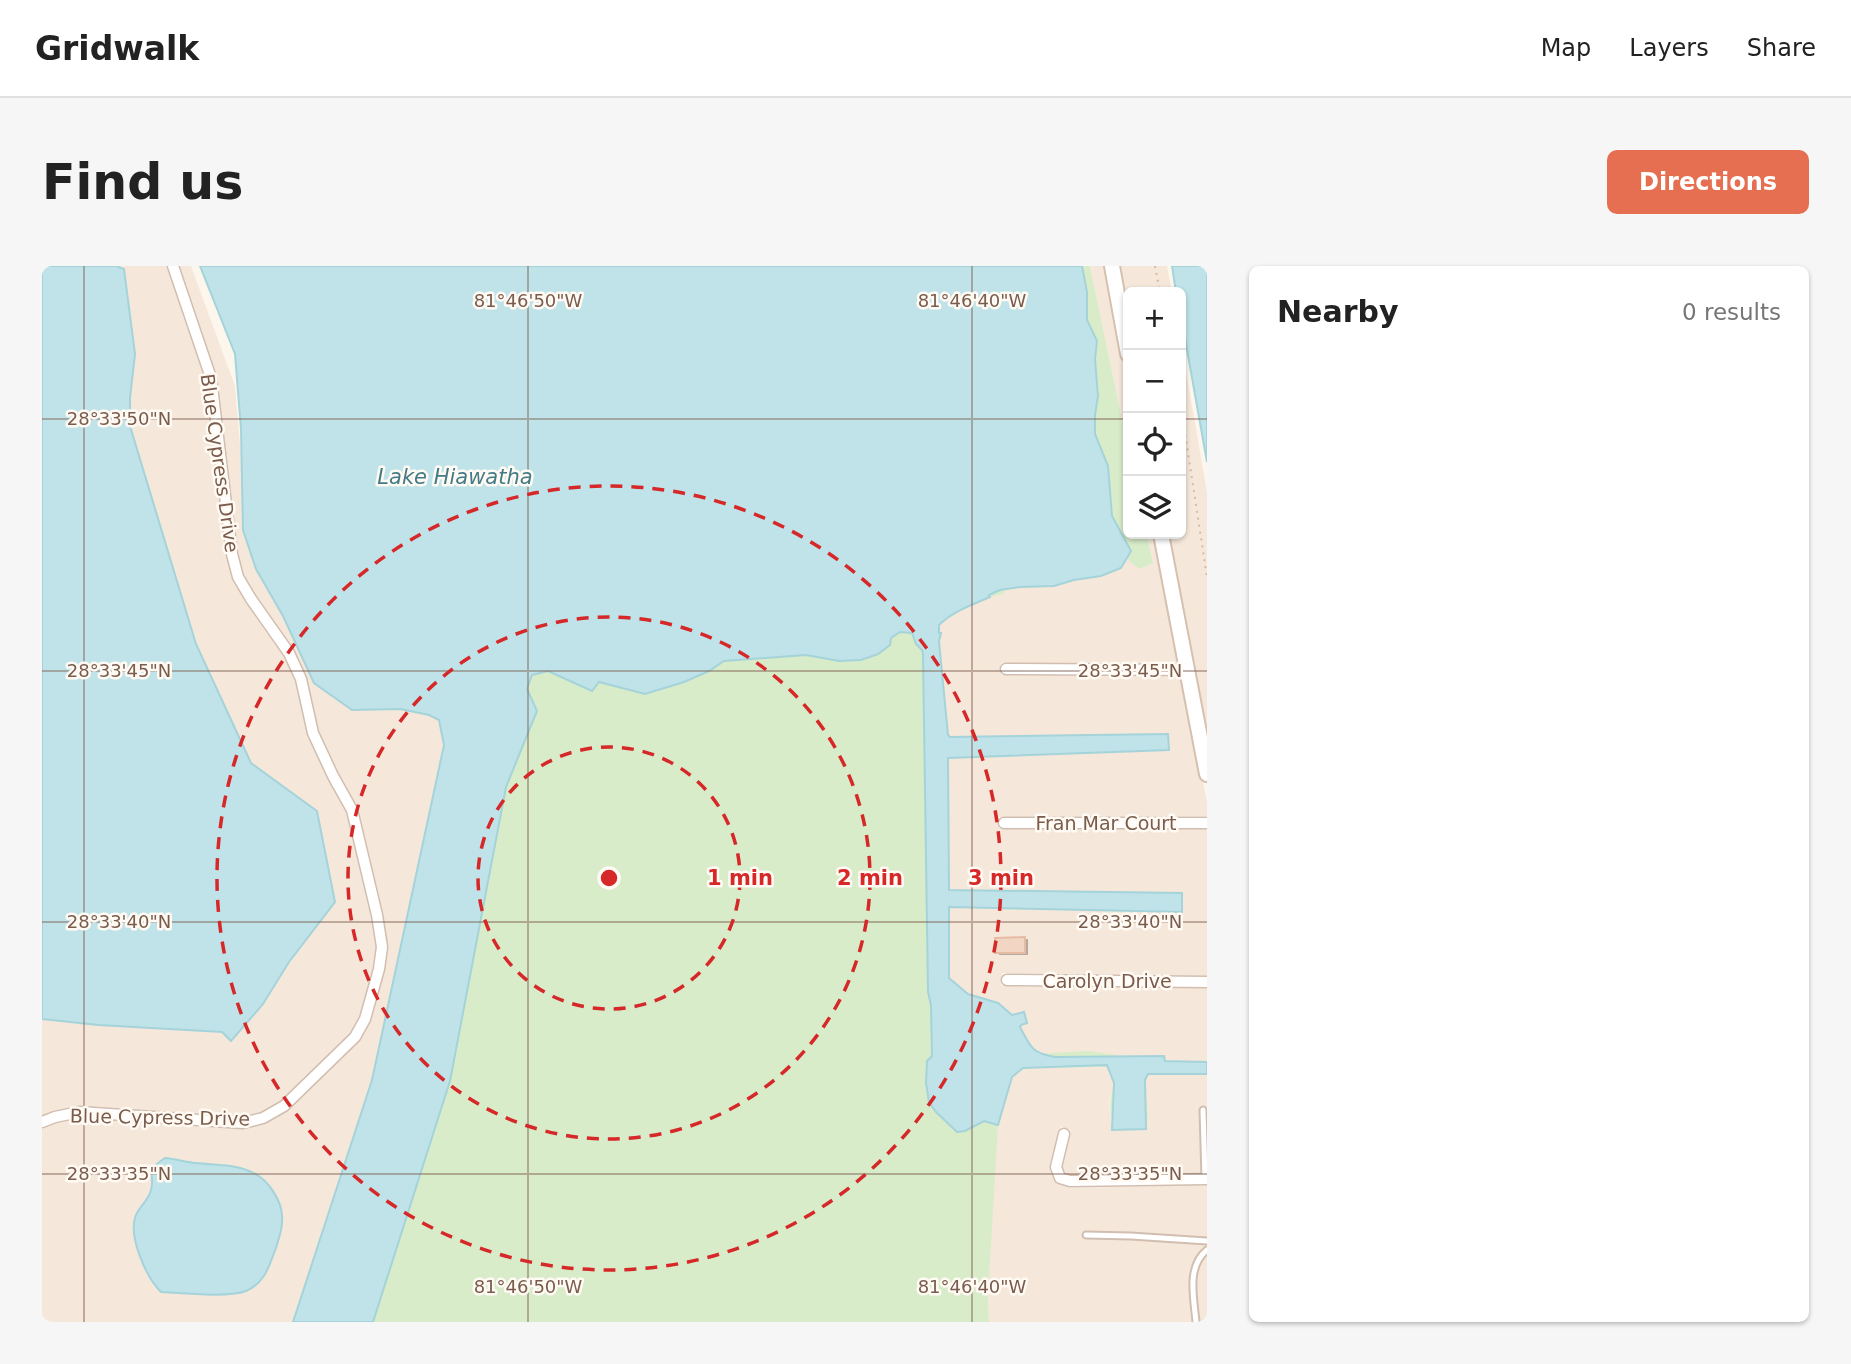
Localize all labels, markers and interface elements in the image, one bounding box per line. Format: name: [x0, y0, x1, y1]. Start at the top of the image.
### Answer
text: Gridwalk: [35, 29, 199, 68]
text: Map: [1541, 34, 1591, 62]
text: Layers: [1629, 34, 1709, 62]
text: Share: [1747, 34, 1816, 62]
button: Directions: [1607, 150, 1809, 214]
text: Find us: [42, 154, 243, 211]
map controls: [1123, 287, 1186, 539]
button: +: [1123, 287, 1186, 350]
text: 81°46'50"W: [474, 290, 583, 311]
text: 81°46'40"W: [918, 290, 1027, 311]
text: Nearby: [1277, 294, 1399, 329]
text: 0 results: [1682, 299, 1781, 325]
button: −: [1123, 350, 1186, 413]
street label: Blue Cypress Drive: [197, 372, 243, 554]
text: 28°33'50"N: [67, 408, 171, 429]
button: locate: [1123, 413, 1186, 476]
water label: Lake Hiawatha: [377, 465, 533, 489]
button: layers: [1123, 476, 1186, 539]
text: 28°33'45"N: [67, 660, 171, 681]
text: 28°33'45"N: [1078, 660, 1182, 681]
street label: Fran Mar Court: [1035, 812, 1177, 834]
centre of rings: [597, 866, 621, 890]
text: 1 min: [707, 866, 773, 890]
text: 2 min: [837, 866, 903, 890]
text: 3 min: [968, 866, 1034, 890]
text: 28°33'40"N: [67, 911, 171, 932]
text: 28°33'40"N: [1078, 911, 1182, 932]
street label: Carolyn Drive: [1042, 970, 1172, 992]
street label: Blue Cypress Drive: [70, 1104, 250, 1130]
text: 28°33'35"N: [67, 1163, 171, 1184]
text: 28°33'35"N: [1078, 1163, 1182, 1184]
text: 81°46'50"W: [474, 1276, 583, 1297]
text: 81°46'40"W: [918, 1276, 1027, 1297]

